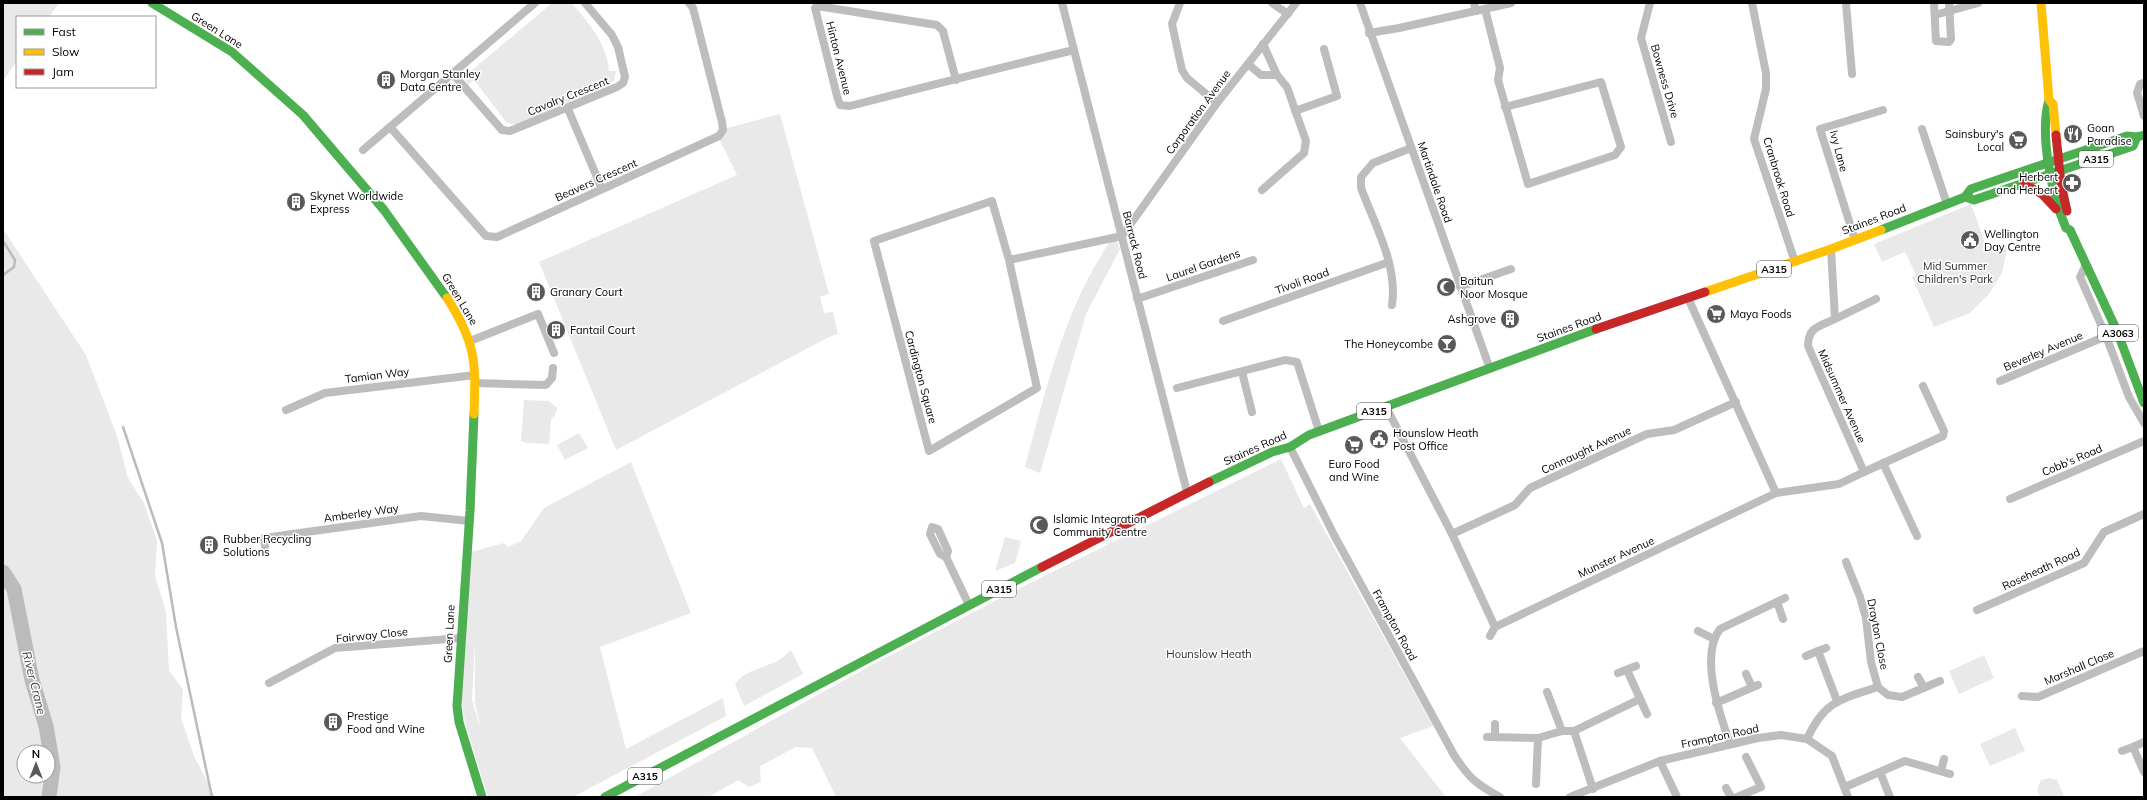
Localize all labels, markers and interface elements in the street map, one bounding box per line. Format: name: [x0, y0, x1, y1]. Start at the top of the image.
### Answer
street label: Green Lane: [189, 9, 245, 51]
legend: [16, 16, 156, 88]
street label: Hinton Avenue: [823, 20, 855, 96]
text: Fast: [52, 24, 76, 39]
street label: Bowness Drive: [1648, 43, 1682, 119]
text: Slow: [52, 44, 80, 59]
text: Jam: [52, 64, 74, 79]
place label: Morgan Stanley Data Centre: [400, 67, 480, 94]
street label: Corporation Avenue: [1163, 67, 1233, 157]
building icon: Morgan Stanley Data Centre: [375, 69, 397, 91]
street label: Cavalry Crescent: [525, 73, 611, 119]
place label: Goan Paradise: [2087, 121, 2132, 148]
restaurant icon: Goan Paradise: [2062, 123, 2084, 145]
place label: Sainsbury's Local: [1945, 127, 2004, 154]
street label: Ivy Lane: [1827, 129, 1851, 173]
supermarket icon: Sainsbury's Local: [2007, 129, 2029, 151]
street label: Cranbrook Road: [1760, 135, 1798, 219]
street label: Martindale Road: [1415, 140, 1455, 224]
road number: A315: [2079, 151, 2113, 167]
street label: Beavers Crescent: [553, 156, 639, 204]
place label: Herbert and Herbert: [1996, 170, 2058, 197]
pharmacy icon: Herbert and Herbert: [2061, 172, 2083, 194]
place label: Skynet Worldwide Express: [310, 189, 403, 216]
building icon: Skynet Worldwide Express: [285, 191, 307, 213]
street label: Staines Road: [1840, 200, 1908, 238]
street label: Barrack Road: [1120, 210, 1150, 280]
place label: Wellington Day Centre: [1984, 227, 2041, 254]
public building icon: Wellington Day Centre: [1959, 229, 1981, 251]
street label: Laurel Gardens: [1164, 246, 1242, 284]
park label: Mid Summer Children's Park: [1917, 259, 1993, 286]
road number: A315: [1757, 261, 1791, 277]
street label: Tivoli Road: [1273, 265, 1331, 297]
street label: Green Lane: [439, 270, 481, 328]
place label: Baitun Noor Mosque: [1460, 274, 1528, 301]
mosque icon: Baitun Noor Mosque: [1435, 276, 1457, 298]
building icon: Granary Court: [525, 281, 547, 303]
place label: Granary Court: [550, 285, 623, 299]
supermarket icon: Maya Foods: [1705, 303, 1727, 325]
place label: Maya Foods: [1730, 307, 1792, 321]
building icon: Ashgrove: [1499, 308, 1521, 330]
street label: Staines Road: [1535, 309, 1603, 345]
place label: Ashgrove: [1448, 312, 1496, 326]
building icon: Fantail Court: [545, 319, 567, 341]
place label: Fantail Court: [570, 323, 636, 337]
road number: A3063: [2098, 325, 2138, 341]
street label: Beverley Avenue: [2001, 328, 2085, 374]
street label: Cardington Square: [902, 329, 940, 425]
bar icon: The Honeycombe: [1436, 333, 1458, 355]
place label: The Honeycombe: [1344, 337, 1433, 351]
street label: Midsummer Avenue: [1815, 347, 1869, 445]
street label: Tamian Way: [344, 364, 410, 386]
road number: A315: [1357, 403, 1391, 419]
street label: Connaught Avenue: [1539, 423, 1633, 477]
place label: Hounslow Heath Post Office: [1393, 426, 1479, 453]
street label: Staines Road: [1221, 428, 1289, 468]
public building icon: Hounslow Heath Post Office: [1368, 428, 1390, 450]
supermarket icon: Euro Food and Wine: [1343, 434, 1365, 456]
street label: Cobb's Road: [2040, 441, 2104, 479]
place label: Euro Food and Wine: [1328, 457, 1380, 484]
street label: Amberley Way: [323, 501, 400, 525]
place label: Islamic Integration Community Centre: [1053, 512, 1147, 539]
mosque icon: Islamic Integration Community Centre: [1028, 514, 1050, 536]
place label: Rubber Recycling Solutions: [223, 532, 311, 559]
street label: Munster Avenue: [1576, 533, 1656, 581]
building icon: Rubber Recycling Solutions: [198, 534, 220, 556]
street label: Roseheath Road: [2000, 545, 2082, 593]
road number: A315: [982, 581, 1016, 597]
street label: Frampton Road: [1370, 587, 1420, 663]
street label: Drayton Close: [1864, 597, 1892, 671]
street label: Green Lane: [440, 605, 458, 663]
street label: Fairway Close: [335, 624, 409, 646]
street label: Marshall Close: [2042, 646, 2116, 688]
park label: Hounslow Heath: [1166, 647, 1252, 661]
water label: River Crane: [19, 650, 50, 717]
place label: Prestige Food and Wine: [347, 709, 425, 736]
building icon: Prestige Food and Wine: [322, 711, 344, 733]
street label: Frampton Road: [1680, 721, 1760, 751]
north arrow: [16, 744, 56, 784]
text: N: [32, 747, 40, 761]
road number: A315: [628, 768, 662, 784]

